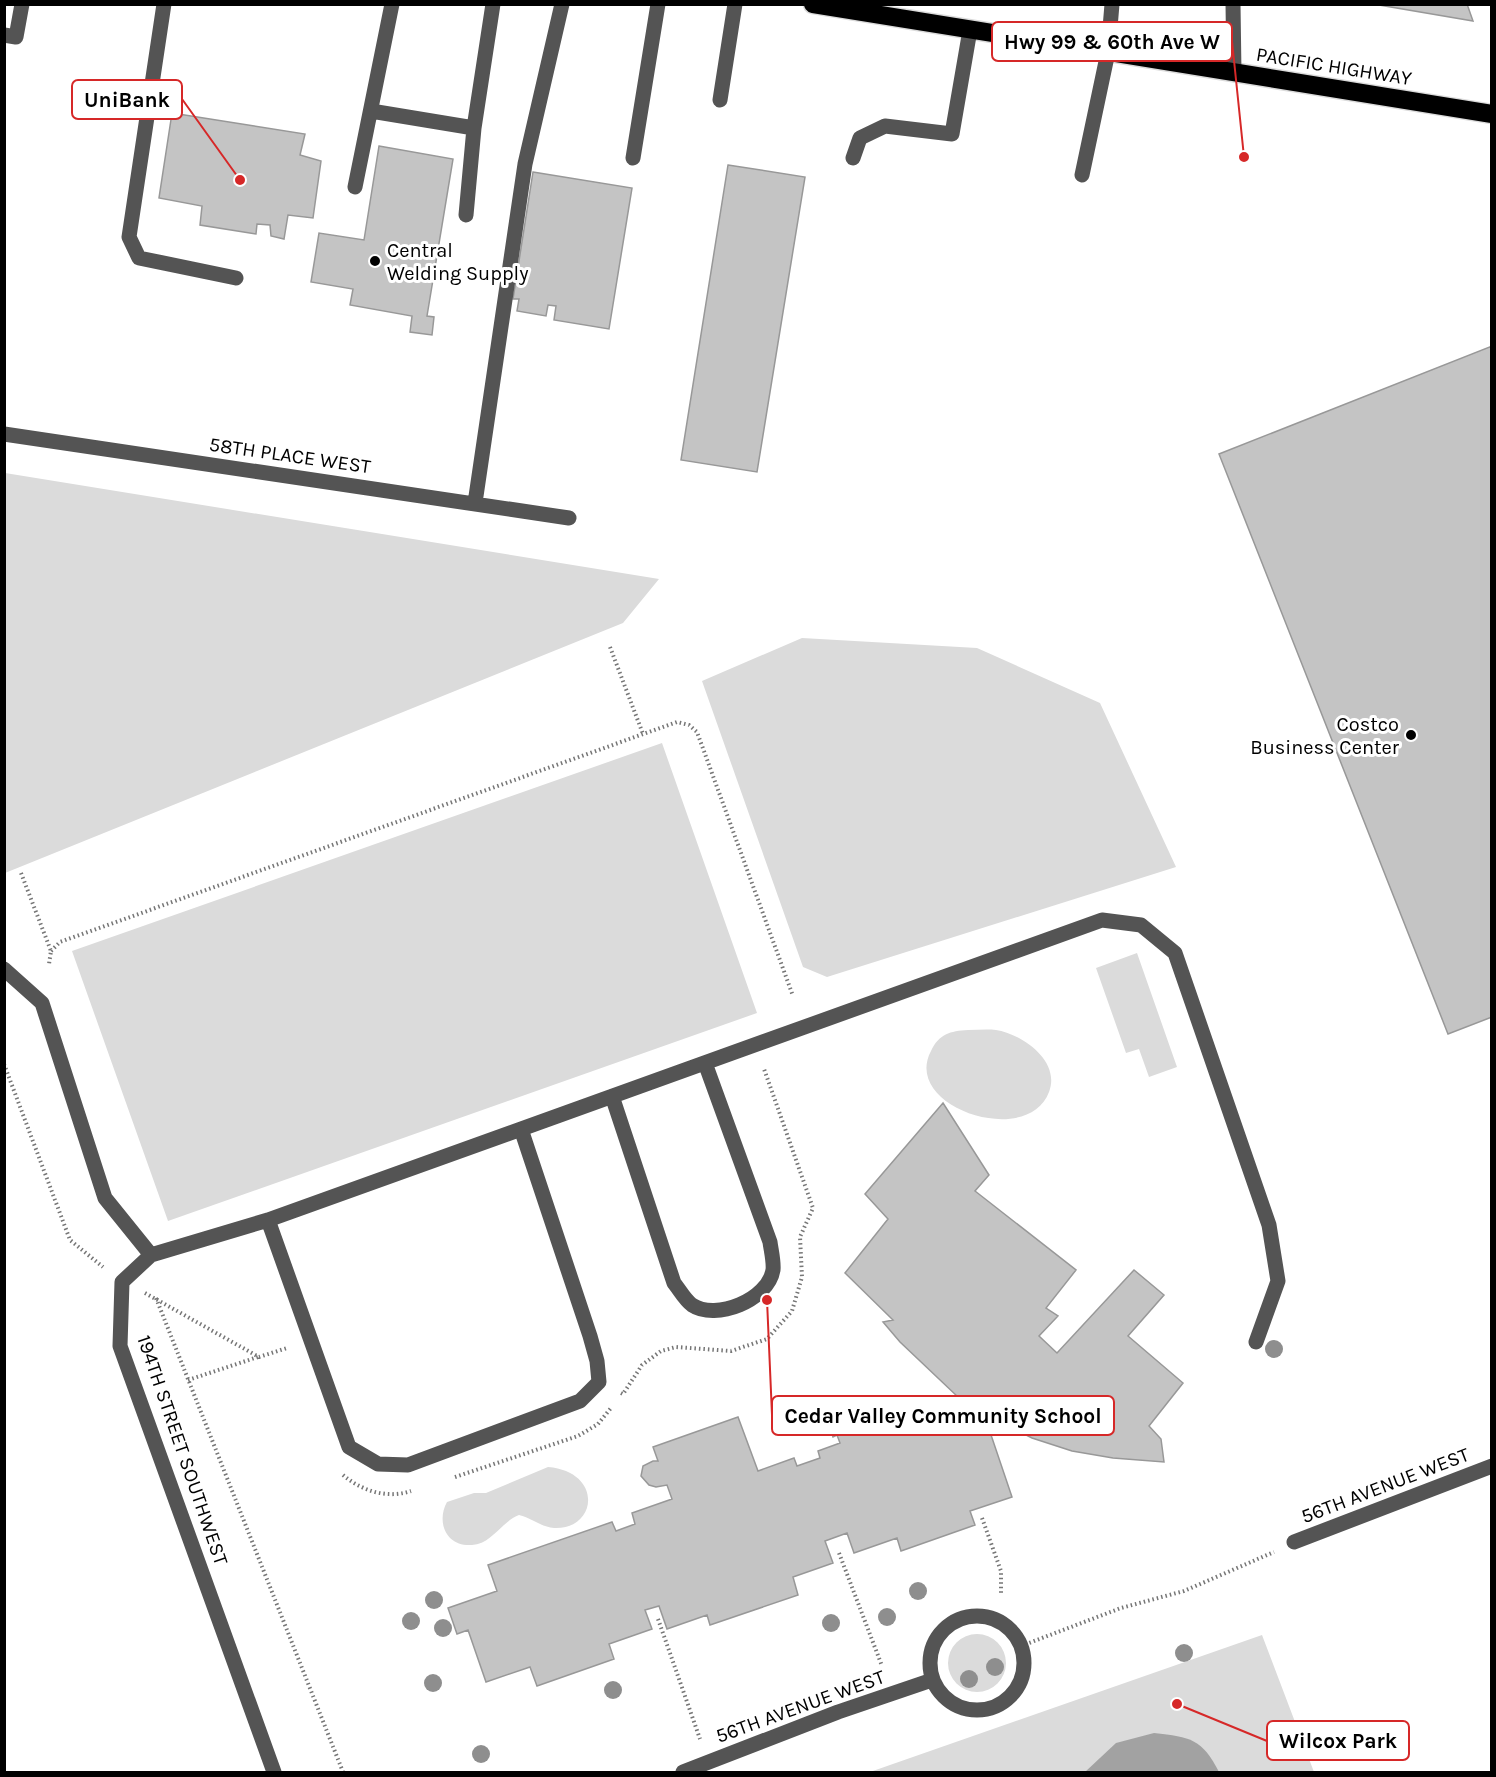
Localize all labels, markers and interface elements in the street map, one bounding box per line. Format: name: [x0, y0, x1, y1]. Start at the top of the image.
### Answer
callout: Hwy 99 & 60th Ave W: [992, 22, 1232, 61]
text: Hwy 99 & 60th Ave W: [1004, 30, 1220, 54]
street label: PACIFIC HIGHWAY: [1255, 43, 1413, 90]
callout: UniBank: [72, 80, 182, 119]
text: UniBank: [84, 88, 171, 112]
place label: Central Welding Supply: [387, 239, 529, 285]
marker: Central Welding Supply: [368, 254, 382, 268]
street label: 58TH PLACE WEST: [208, 433, 372, 478]
place label: Costco Business Center: [1250, 713, 1400, 759]
marker: Costco Business Center: [1404, 728, 1418, 742]
street label: 194TH STREET SOUTHWEST: [132, 1332, 233, 1568]
callout: Cedar Valley Community School: [772, 1396, 1114, 1435]
text: Cedar Valley Community School: [784, 1404, 1102, 1428]
street label: 56TH AVENUE WEST: [1298, 1443, 1473, 1528]
street label: 56TH AVENUE WEST: [712, 1665, 888, 1748]
callout: Wilcox Park: [1267, 1721, 1409, 1760]
text: Wilcox Park: [1279, 1729, 1398, 1753]

